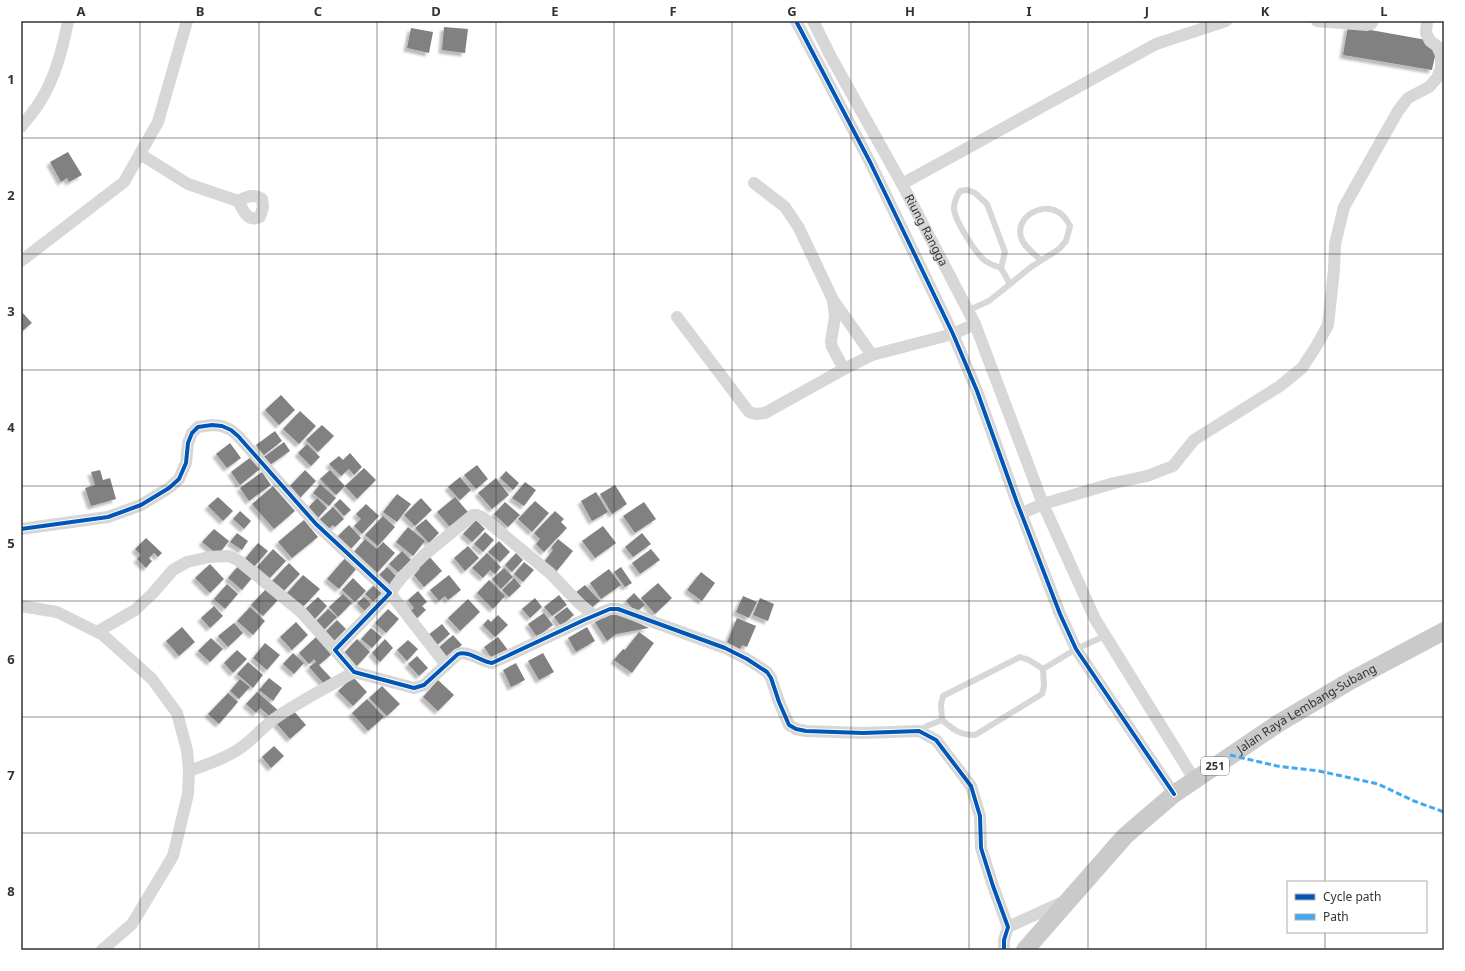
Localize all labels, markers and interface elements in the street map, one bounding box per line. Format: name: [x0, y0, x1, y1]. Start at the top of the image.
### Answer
text: A: [77, 2, 86, 20]
text: B: [196, 2, 204, 20]
text: C: [314, 2, 322, 20]
text: D: [431, 2, 441, 20]
text: E: [551, 2, 559, 20]
text: F: [669, 2, 677, 20]
text: G: [787, 2, 797, 20]
text: H: [905, 2, 915, 20]
text: I: [1026, 2, 1032, 20]
text: J: [1144, 2, 1149, 20]
text: K: [1261, 2, 1270, 20]
text: L: [1380, 2, 1388, 20]
text: 1: [7, 70, 15, 88]
text: 2: [7, 186, 15, 204]
street label: Riung Rangga: [901, 191, 952, 269]
text: 3: [7, 302, 15, 320]
text: 4: [7, 418, 15, 436]
text: 5: [7, 534, 15, 552]
text: 6: [7, 650, 15, 668]
street label: Jalan Raya Lembang-Subang: [1232, 659, 1379, 758]
road number: 251: [1201, 757, 1229, 775]
text: 7: [7, 766, 15, 784]
legend: [1287, 881, 1427, 933]
text: 8: [7, 882, 15, 900]
text: Cycle path: [1323, 888, 1381, 905]
text: Path: [1323, 908, 1349, 925]

